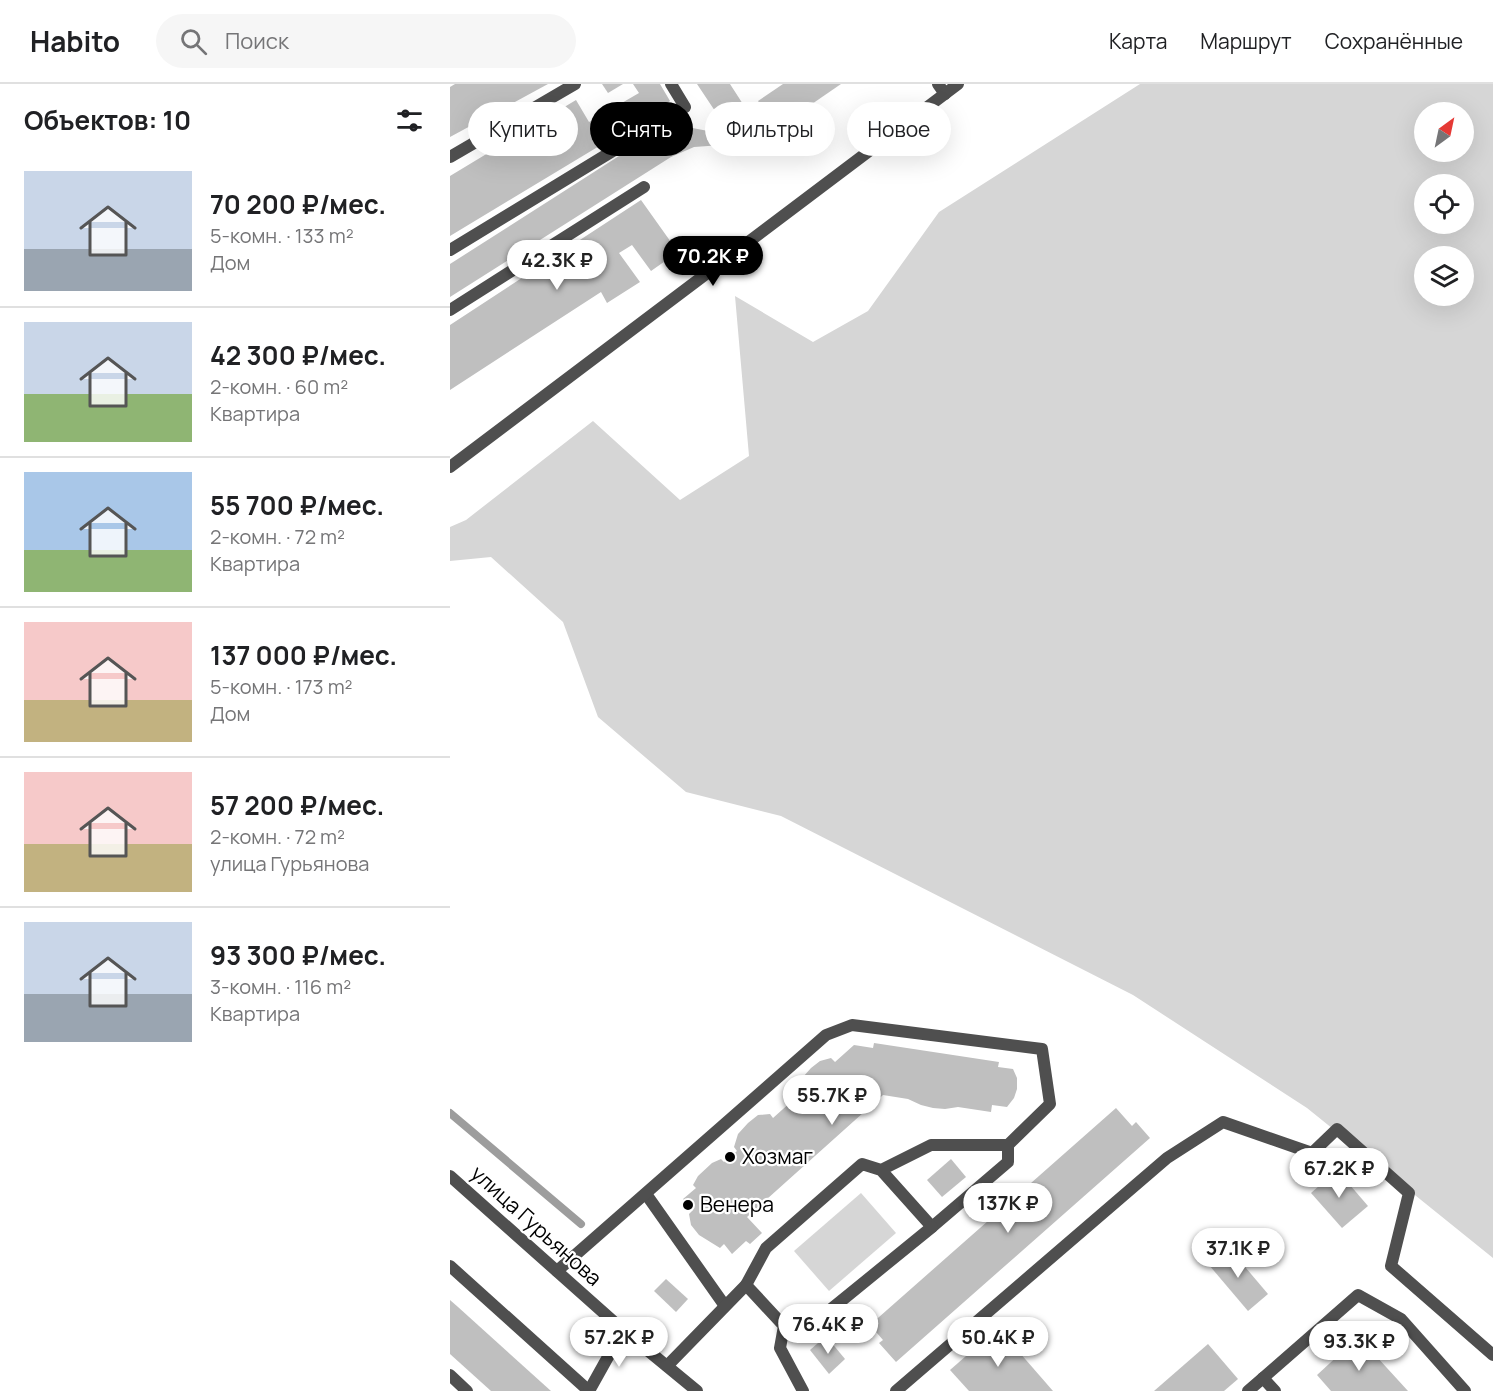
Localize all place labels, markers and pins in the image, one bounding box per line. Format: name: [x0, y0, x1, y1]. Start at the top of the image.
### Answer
pin: 70.2K ₽: [658, 236, 768, 287]
pin: 42.3K ₽: [502, 240, 612, 291]
pin: 55.7K ₽: [777, 1075, 887, 1126]
place label: Хозмаг: [742, 1142, 813, 1170]
pin: 67.2K ₽: [1284, 1148, 1394, 1199]
marker: Хозмаг: [723, 1150, 737, 1164]
pin: 137K ₽: [959, 1183, 1057, 1234]
place label: Венера: [700, 1190, 774, 1218]
marker: Венера: [681, 1198, 695, 1212]
pin: 37.1K ₽: [1183, 1228, 1293, 1279]
pin: 76.4K ₽: [773, 1304, 883, 1355]
pin: 57.2K ₽: [564, 1317, 674, 1368]
pin: 50.4K ₽: [943, 1317, 1053, 1368]
pin: 93.3K ₽: [1304, 1321, 1414, 1372]

